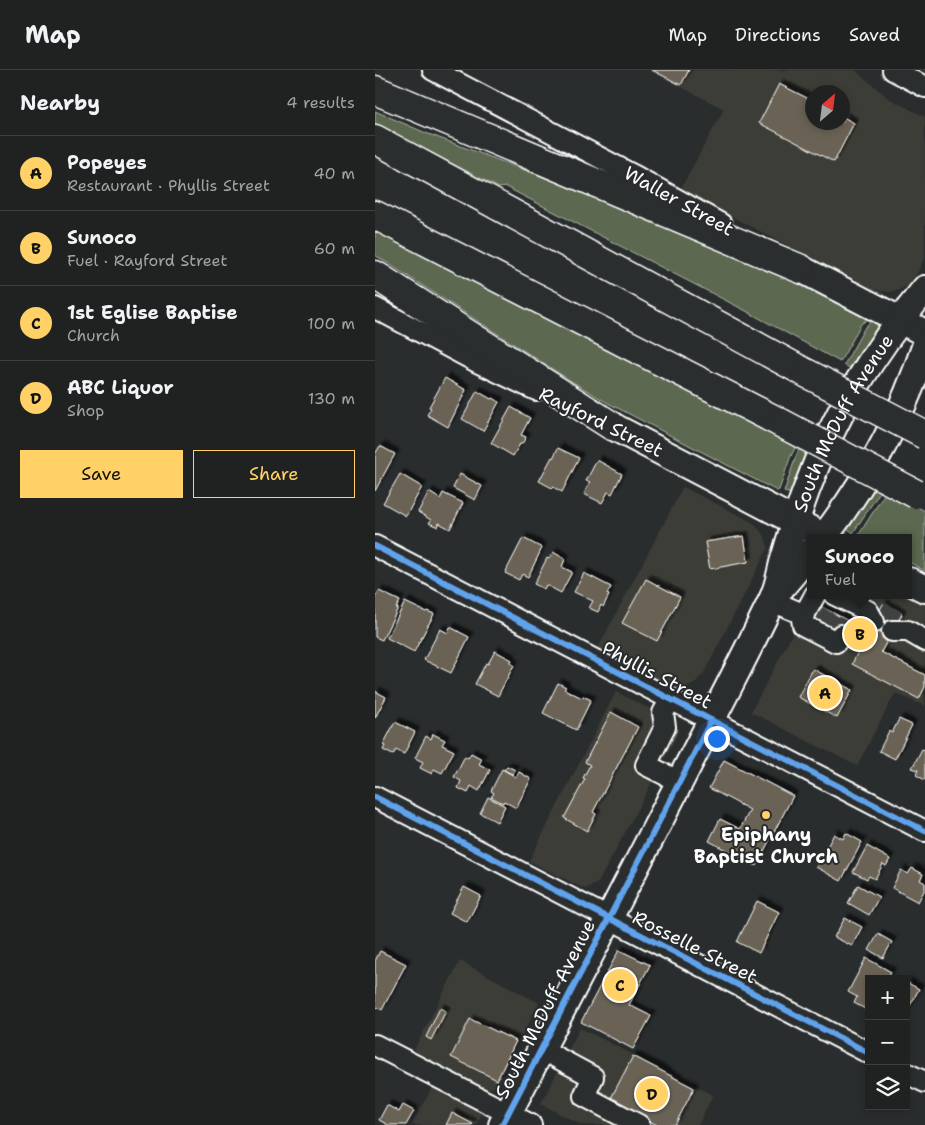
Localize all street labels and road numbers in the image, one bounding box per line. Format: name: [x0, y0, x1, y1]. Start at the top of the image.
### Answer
street label: Waller Street: [620, 160, 738, 242]
street label: South McDuff Avenue: [787, 329, 899, 515]
street label: Rayford Street: [535, 381, 667, 463]
street label: Phyllis Street: [598, 636, 716, 714]
street label: Rosselle Street: [628, 905, 762, 989]
street label: South McDuff Avenue: [489, 915, 601, 1103]

